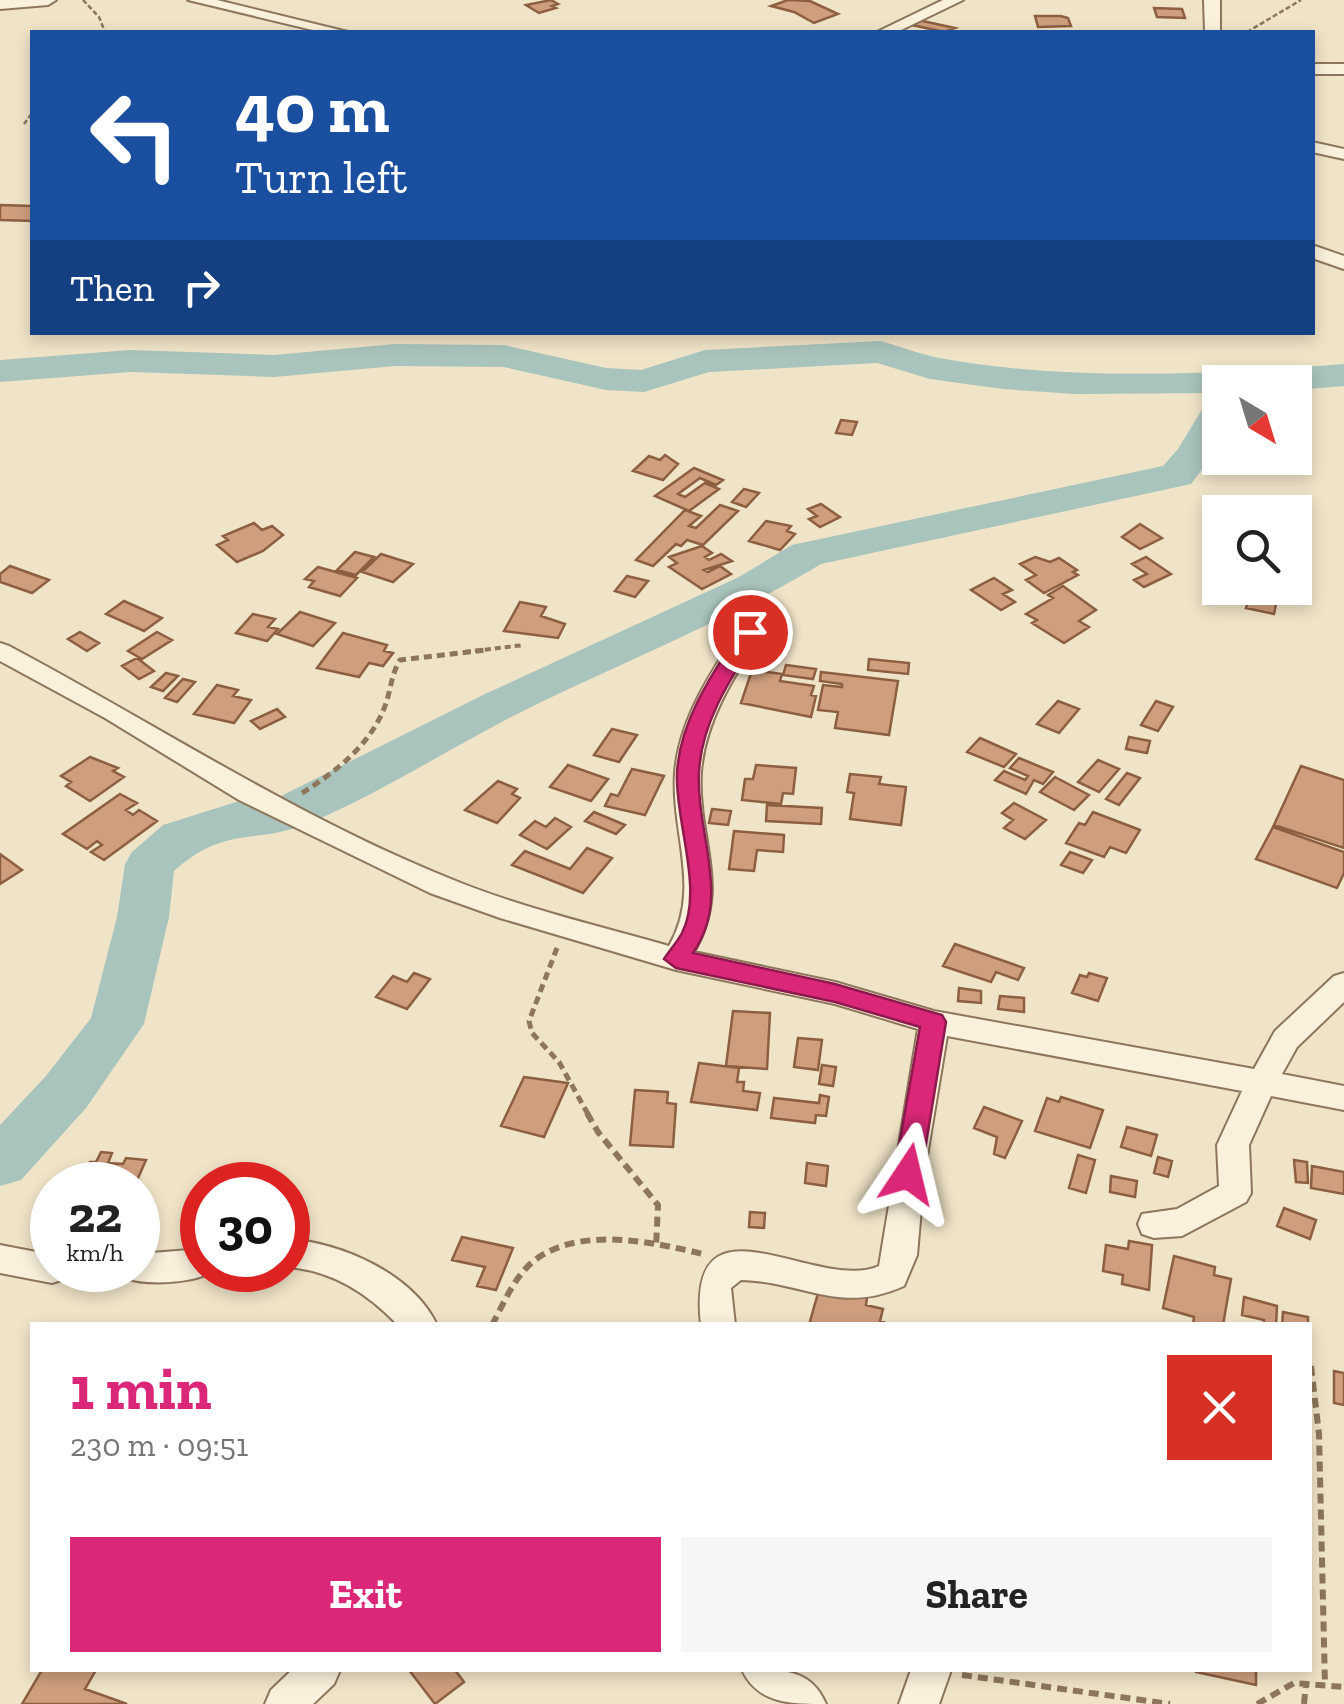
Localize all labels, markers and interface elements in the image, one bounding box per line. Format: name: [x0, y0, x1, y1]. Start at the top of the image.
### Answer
text: 40 m: [235, 66, 390, 150]
icon: left: [70, 70, 200, 200]
text: Turn left: [235, 151, 407, 205]
icon: right: [174, 260, 229, 315]
text: Then: [70, 265, 154, 311]
north arrow: [1202, 365, 1312, 475]
map controls: [1202, 365, 1312, 605]
button: search: [1202, 495, 1312, 605]
pin: [708, 590, 793, 675]
icon: arrive: [723, 605, 778, 660]
position arrow: [856, 1122, 960, 1226]
speed limit sign: 30: [180, 1162, 310, 1292]
text: 22: [68, 1185, 122, 1245]
text: km/h: [66, 1237, 124, 1267]
text: 1 min: [70, 1352, 212, 1424]
button: close: [1167, 1355, 1272, 1460]
text: 230 m · 09:51: [70, 1426, 248, 1464]
button: Exit: [70, 1537, 661, 1652]
button: Share: [681, 1537, 1272, 1652]

